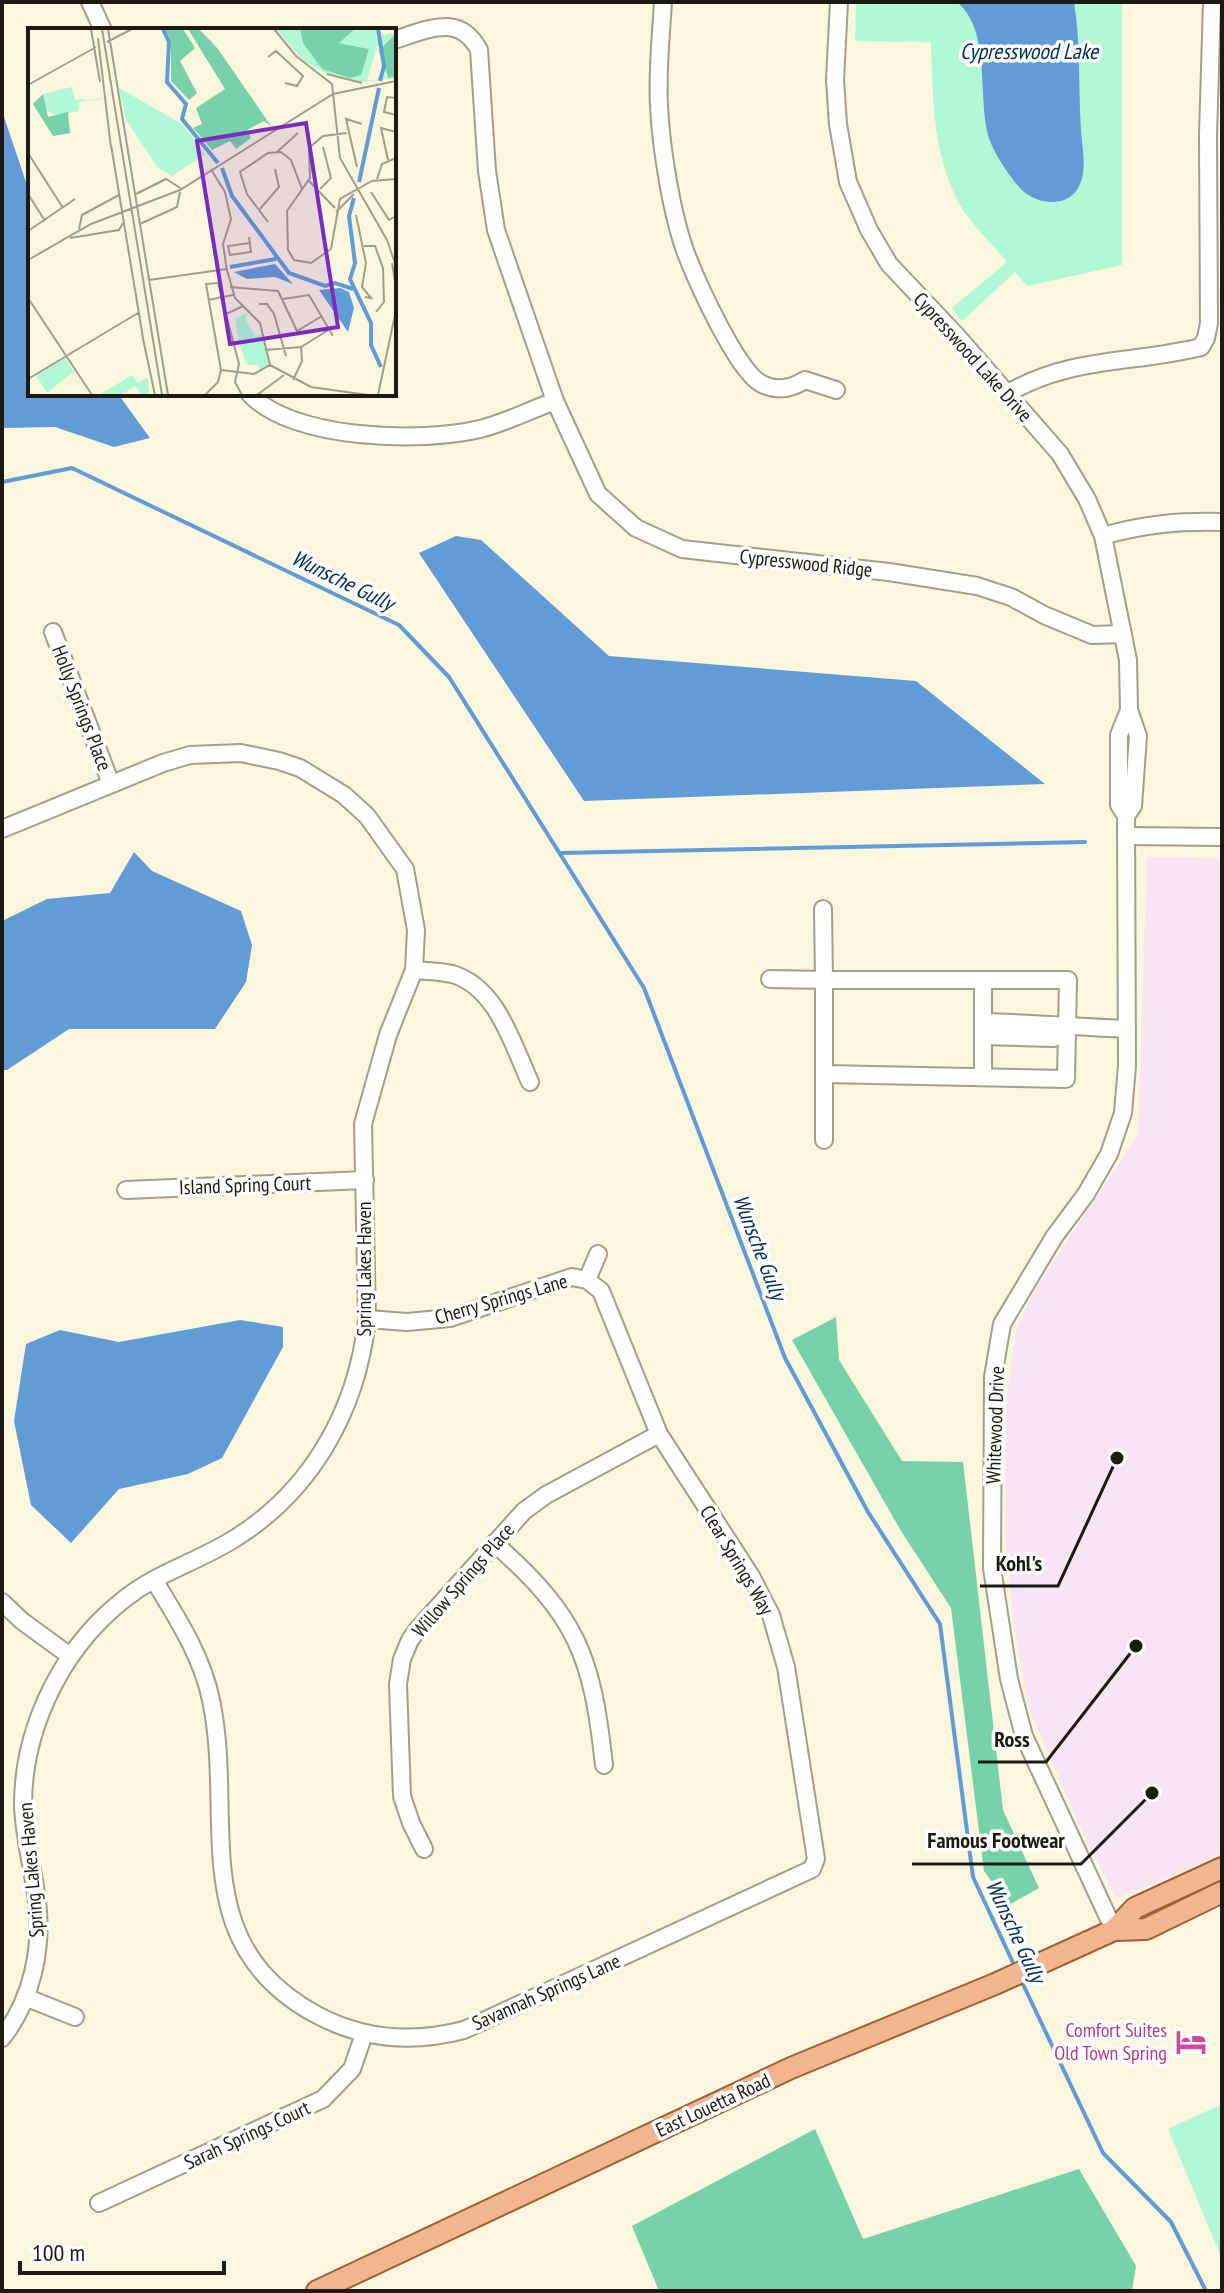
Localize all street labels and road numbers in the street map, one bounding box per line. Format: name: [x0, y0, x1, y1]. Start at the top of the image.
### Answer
street label: Cypresswood Lake Drive: [908, 287, 1038, 427]
street label: Cypresswood Ridge: [738, 543, 874, 583]
street label: Holly Springs Place: [46, 642, 118, 774]
street label: Island Spring Court: [179, 1170, 312, 1200]
street label: Spring Lakes Haven: [351, 1201, 377, 1337]
street label: Cherry Springs Lane: [432, 1268, 570, 1330]
street label: Whitewood Drive: [980, 1365, 1010, 1485]
street label: Clear Springs Way: [694, 1500, 780, 1620]
street label: Willow Springs Place: [406, 1517, 520, 1643]
street label: Spring Lakes Haven: [12, 1802, 50, 1938]
street label: Savannah Springs Lane: [468, 1948, 624, 2036]
street label: East Louetta Road: [652, 2067, 774, 2143]
street label: Sarah Springs Court: [180, 2094, 315, 2176]

